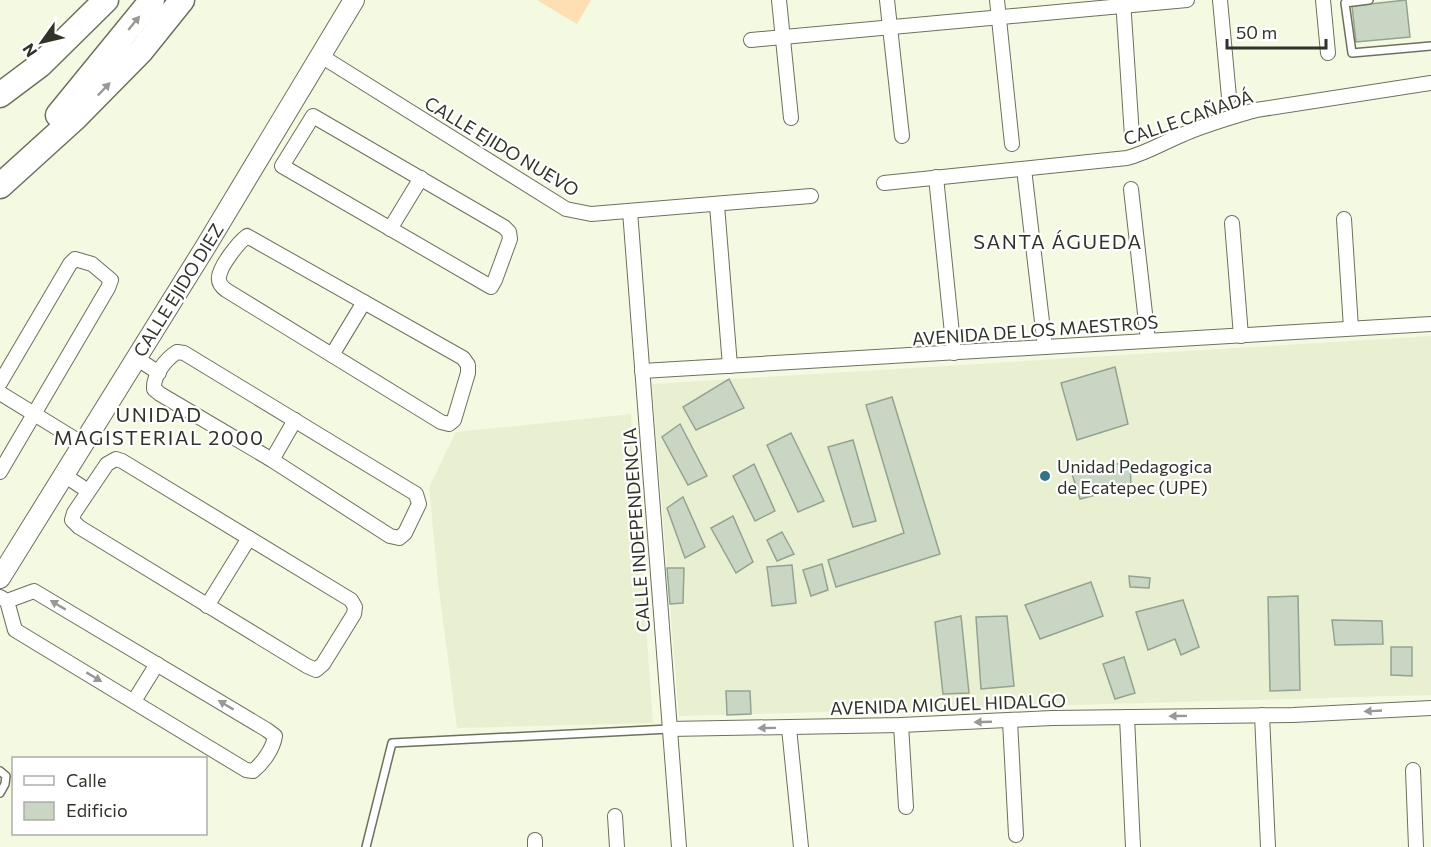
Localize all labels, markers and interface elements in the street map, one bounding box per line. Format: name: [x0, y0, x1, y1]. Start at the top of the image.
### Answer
north arrow: [12, 12, 72, 72]
scale bar: [1227, 12, 1326, 50]
one-way arrow: [127, 15, 140, 31]
text: 50 m: [1236, 21, 1277, 43]
text: N: [18, 40, 40, 61]
one-way arrow: [97, 82, 111, 96]
street label: CALLE CAÑADÁ: [1120, 85, 1256, 149]
street label: CALLE EJIDO NUEVO: [421, 91, 583, 201]
street label: CALLE EJIDO DIEZ: [128, 219, 228, 361]
district label: SANTA ÁGUEDA: [973, 229, 1143, 253]
street label: AVENIDA DE LOS MAESTROS: [911, 310, 1159, 350]
district label: UNIDAD MAGISTERIAL 2000: [53, 402, 265, 449]
street label: CALLE INDEPENDENCIA: [618, 427, 654, 633]
place label: Unidad Pedagogica de Ecatepec (UPE): [1057, 455, 1212, 498]
marker: Unidad Pedagogica de Ecatepec (UPE): [1038, 469, 1052, 483]
one-way arrow: [50, 600, 66, 611]
one-way arrow: [86, 672, 103, 682]
street label: AVENIDA MIGUEL HIDALGO: [830, 689, 1066, 719]
one-way arrow: [218, 700, 234, 711]
one-way arrow: [1363, 706, 1382, 715]
one-way arrow: [1168, 711, 1187, 721]
one-way arrow: [973, 717, 992, 726]
one-way arrow: [757, 723, 776, 733]
legend: [12, 757, 207, 835]
text: Calle: [66, 769, 106, 791]
text: Edificio: [66, 799, 128, 821]

